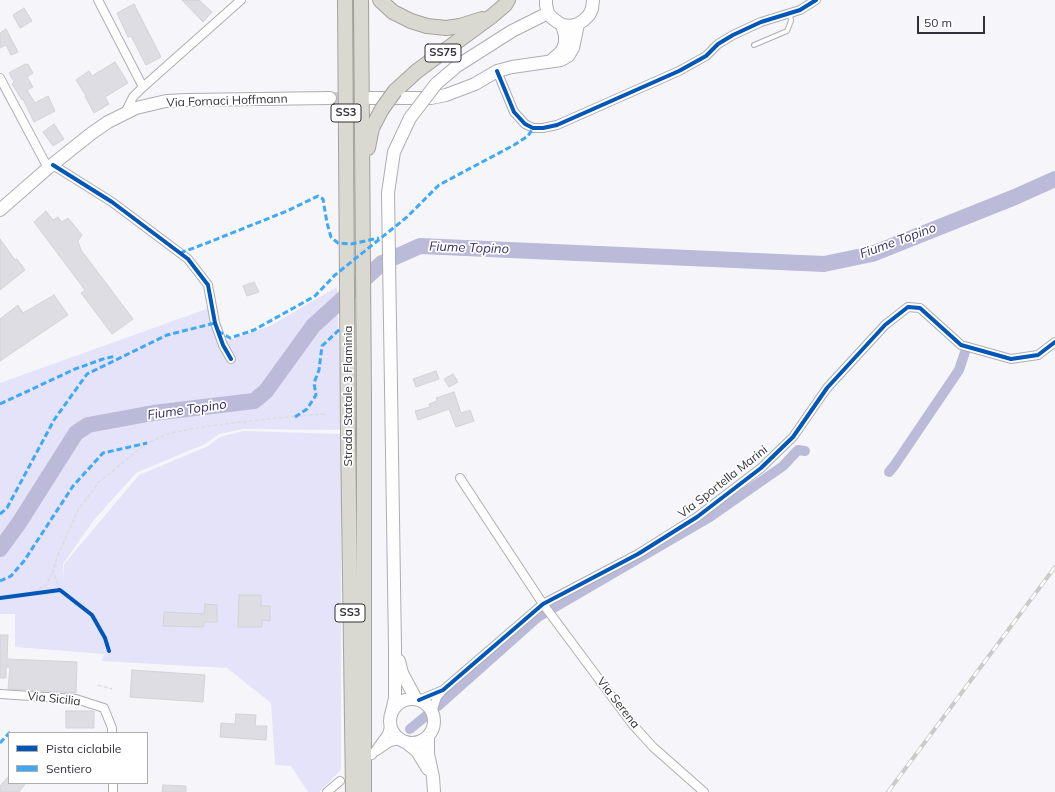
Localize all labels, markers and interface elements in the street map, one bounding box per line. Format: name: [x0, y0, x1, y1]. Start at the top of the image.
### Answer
scale bar: [919, 8, 987, 34]
text: 50 m: [924, 15, 952, 30]
road number: SS75: [425, 44, 461, 62]
street label: Via Fornaci Hoffmann: [166, 92, 288, 110]
road number: SS3: [331, 104, 361, 122]
water label: Fiume Topino: [858, 220, 938, 262]
water label: Fiume Topino: [429, 239, 509, 257]
street label: Strada Statale 3 Flaminia: [341, 325, 355, 467]
water label: Fiume Topino: [146, 397, 228, 423]
street label: Via Sportella Marini: [676, 443, 770, 521]
road number: SS3: [335, 604, 365, 622]
street label: Via Serena: [594, 675, 642, 731]
street label: Via Sicilia: [27, 689, 81, 709]
legend: [8, 732, 148, 784]
text: Pista ciclabile: [46, 741, 121, 756]
text: Sentiero: [46, 761, 92, 776]

